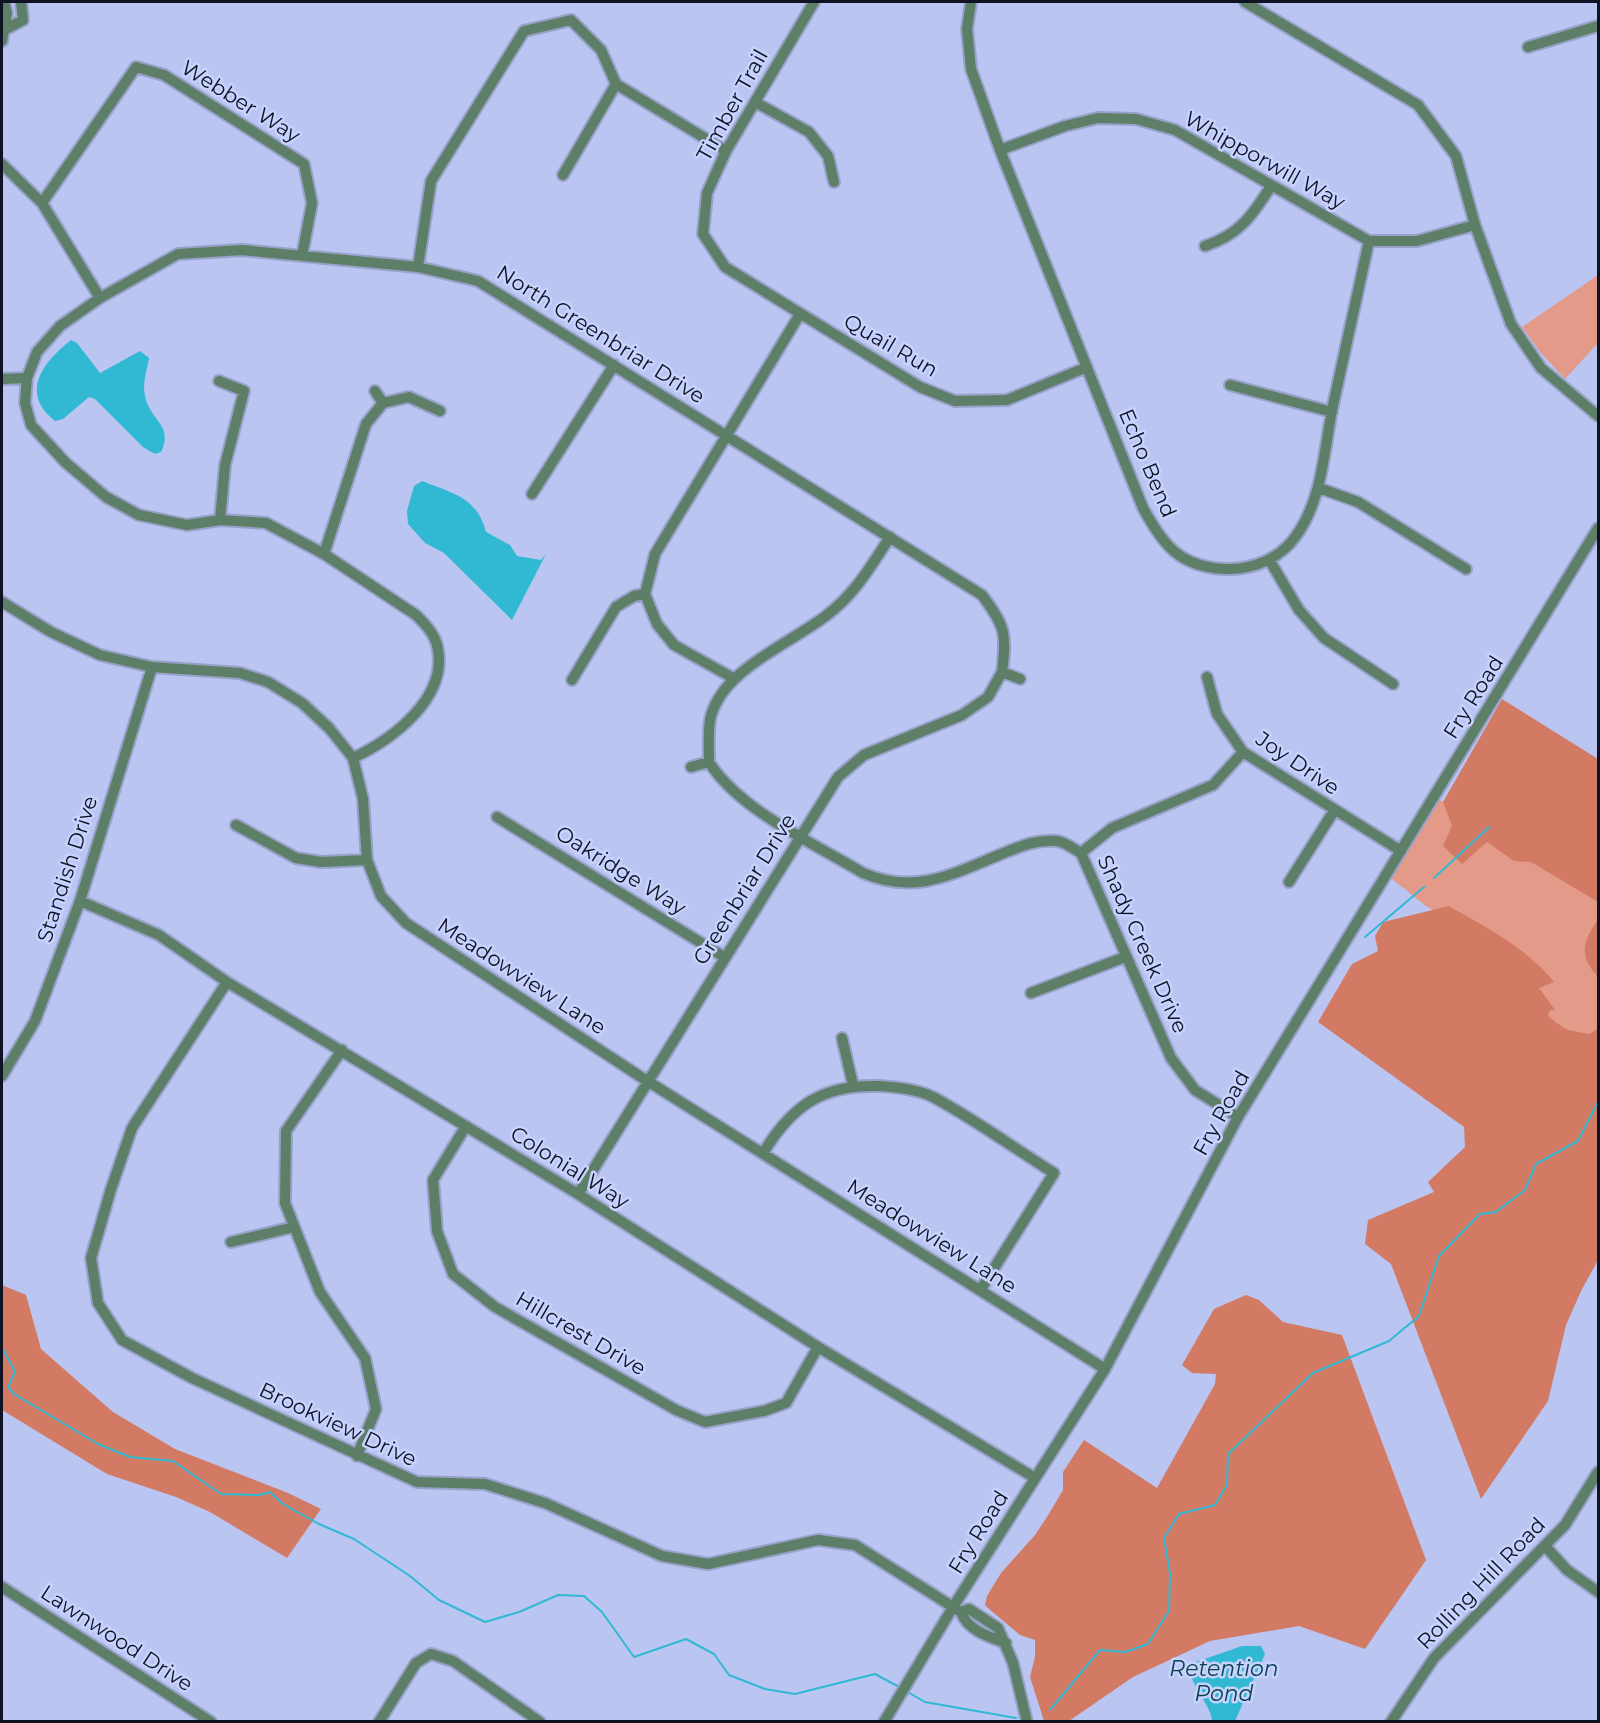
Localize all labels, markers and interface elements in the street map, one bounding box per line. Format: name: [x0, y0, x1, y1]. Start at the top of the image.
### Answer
street label: Timber Trail: [691, 45, 773, 165]
street label: Webber Way: [177, 54, 306, 148]
street label: Whipporwill Way: [1180, 106, 1350, 215]
street label: North Greenbriar Drive: [492, 260, 710, 408]
street label: Quail Run: [840, 308, 942, 382]
street label: Echo Bend: [1114, 405, 1182, 521]
street label: Fry Road: [1438, 651, 1508, 743]
street label: Joy Drive: [1251, 725, 1344, 800]
street label: Standish Drive: [32, 793, 102, 945]
street label: Greenbriar Drive: [687, 809, 801, 969]
street label: Oakridge Way: [551, 820, 691, 920]
street label: Shady Creek Drive: [1093, 851, 1193, 1037]
street label: Meadowview Lane: [433, 912, 611, 1040]
street label: Fry Road: [1187, 1066, 1255, 1160]
street label: Colonial Way: [506, 1121, 635, 1214]
street label: Meadowview Lane: [843, 1174, 1021, 1298]
street label: Hillcrest Drive: [512, 1286, 650, 1380]
street label: Brookview Drive: [255, 1377, 421, 1471]
street label: Fry Road: [943, 1486, 1013, 1578]
street label: Rolling Hill Road: [1412, 1512, 1550, 1654]
street label: Lawnwood Drive: [36, 1580, 198, 1696]
water label: Retention Pond: [1169, 1655, 1279, 1707]

